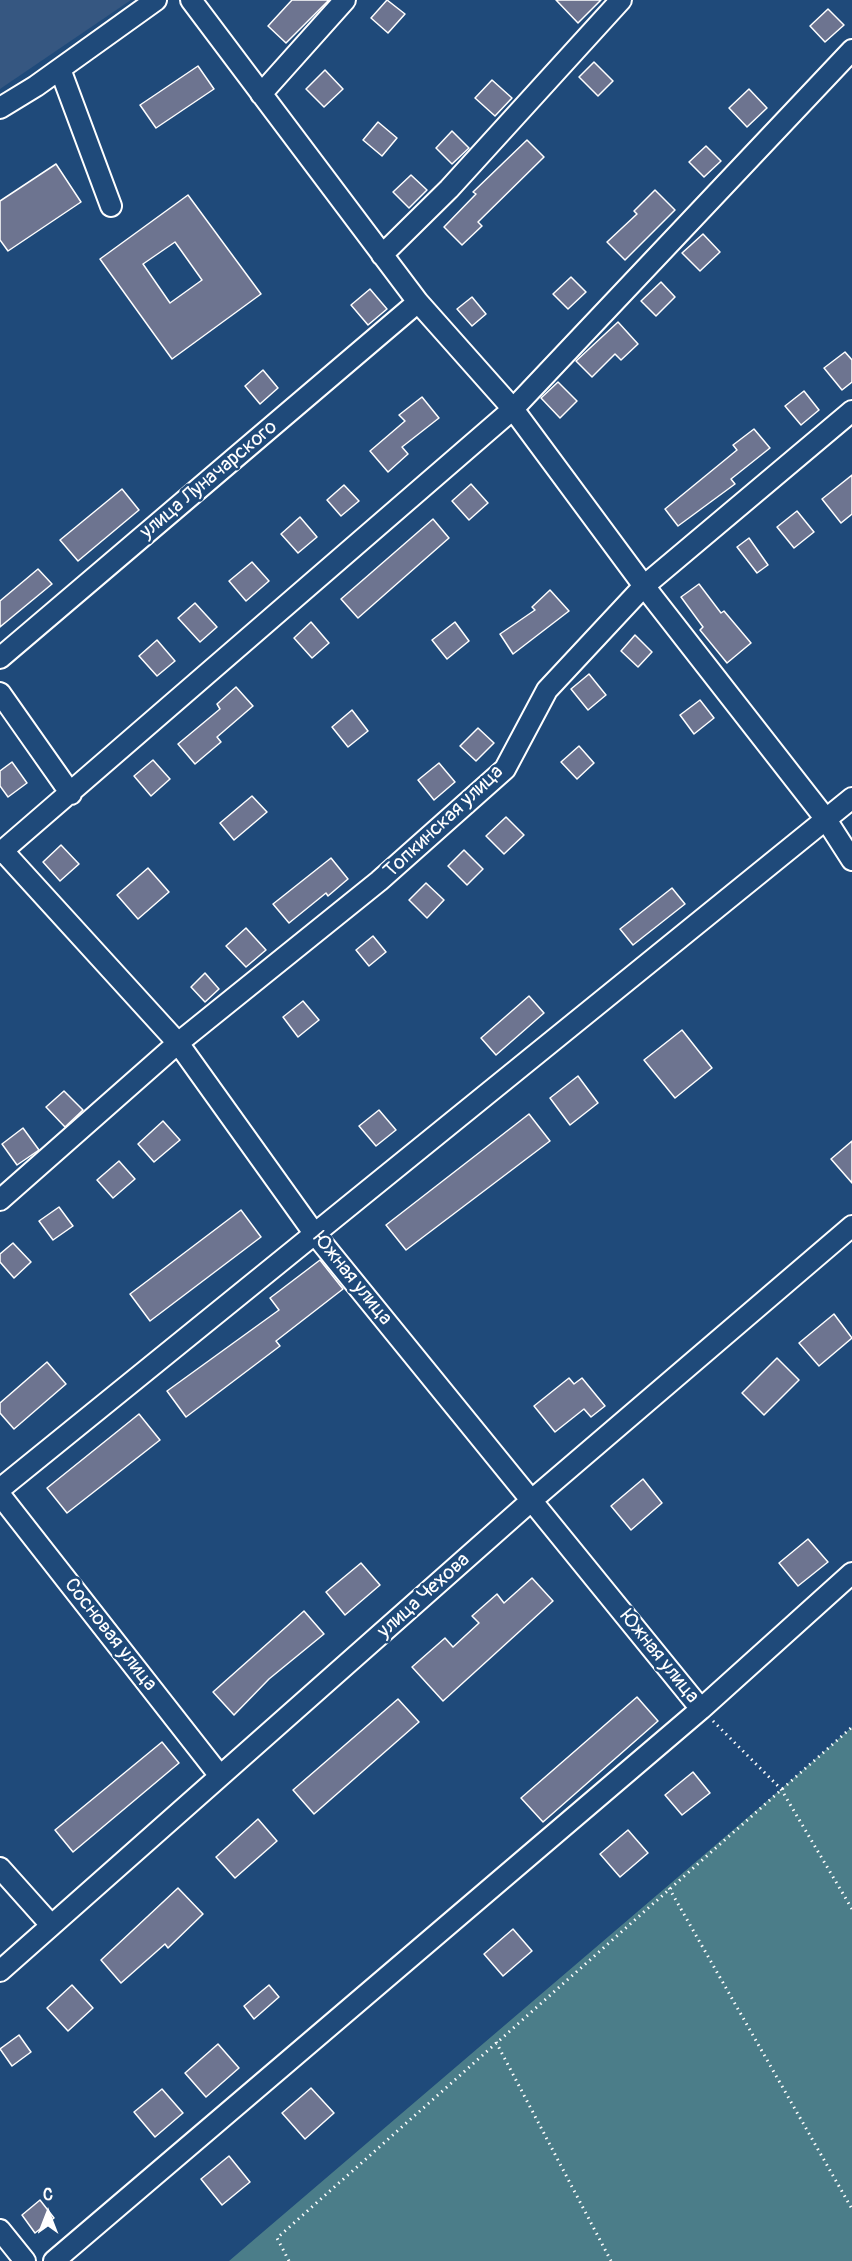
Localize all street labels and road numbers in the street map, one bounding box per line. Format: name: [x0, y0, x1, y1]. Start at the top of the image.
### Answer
street label: улица Луначарского: [136, 416, 282, 544]
street label: Топкинская улица: [379, 761, 509, 883]
street label: Южная улица: [307, 1228, 397, 1330]
street label: улица Чехова: [373, 1548, 475, 1644]
street label: Сосновая улица: [58, 1574, 162, 1696]
street label: Южная улица: [614, 1606, 704, 1708]

